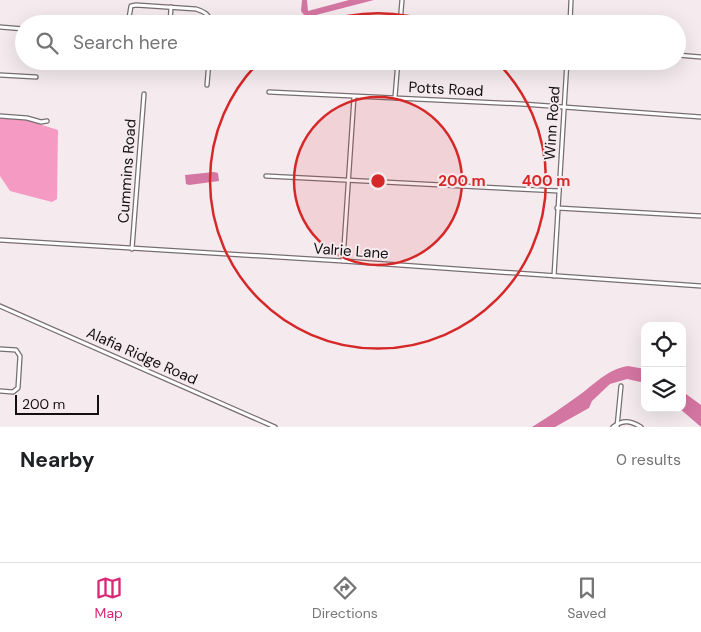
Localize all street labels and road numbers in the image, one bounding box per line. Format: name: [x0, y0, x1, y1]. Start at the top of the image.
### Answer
street label: Potts Road: [408, 77, 484, 101]
street label: Winn Road: [539, 85, 565, 161]
street label: Cummins Road: [113, 118, 141, 224]
street label: Valrie Lane: [313, 238, 389, 264]
street label: Alafia Ridge Road: [83, 323, 201, 389]

